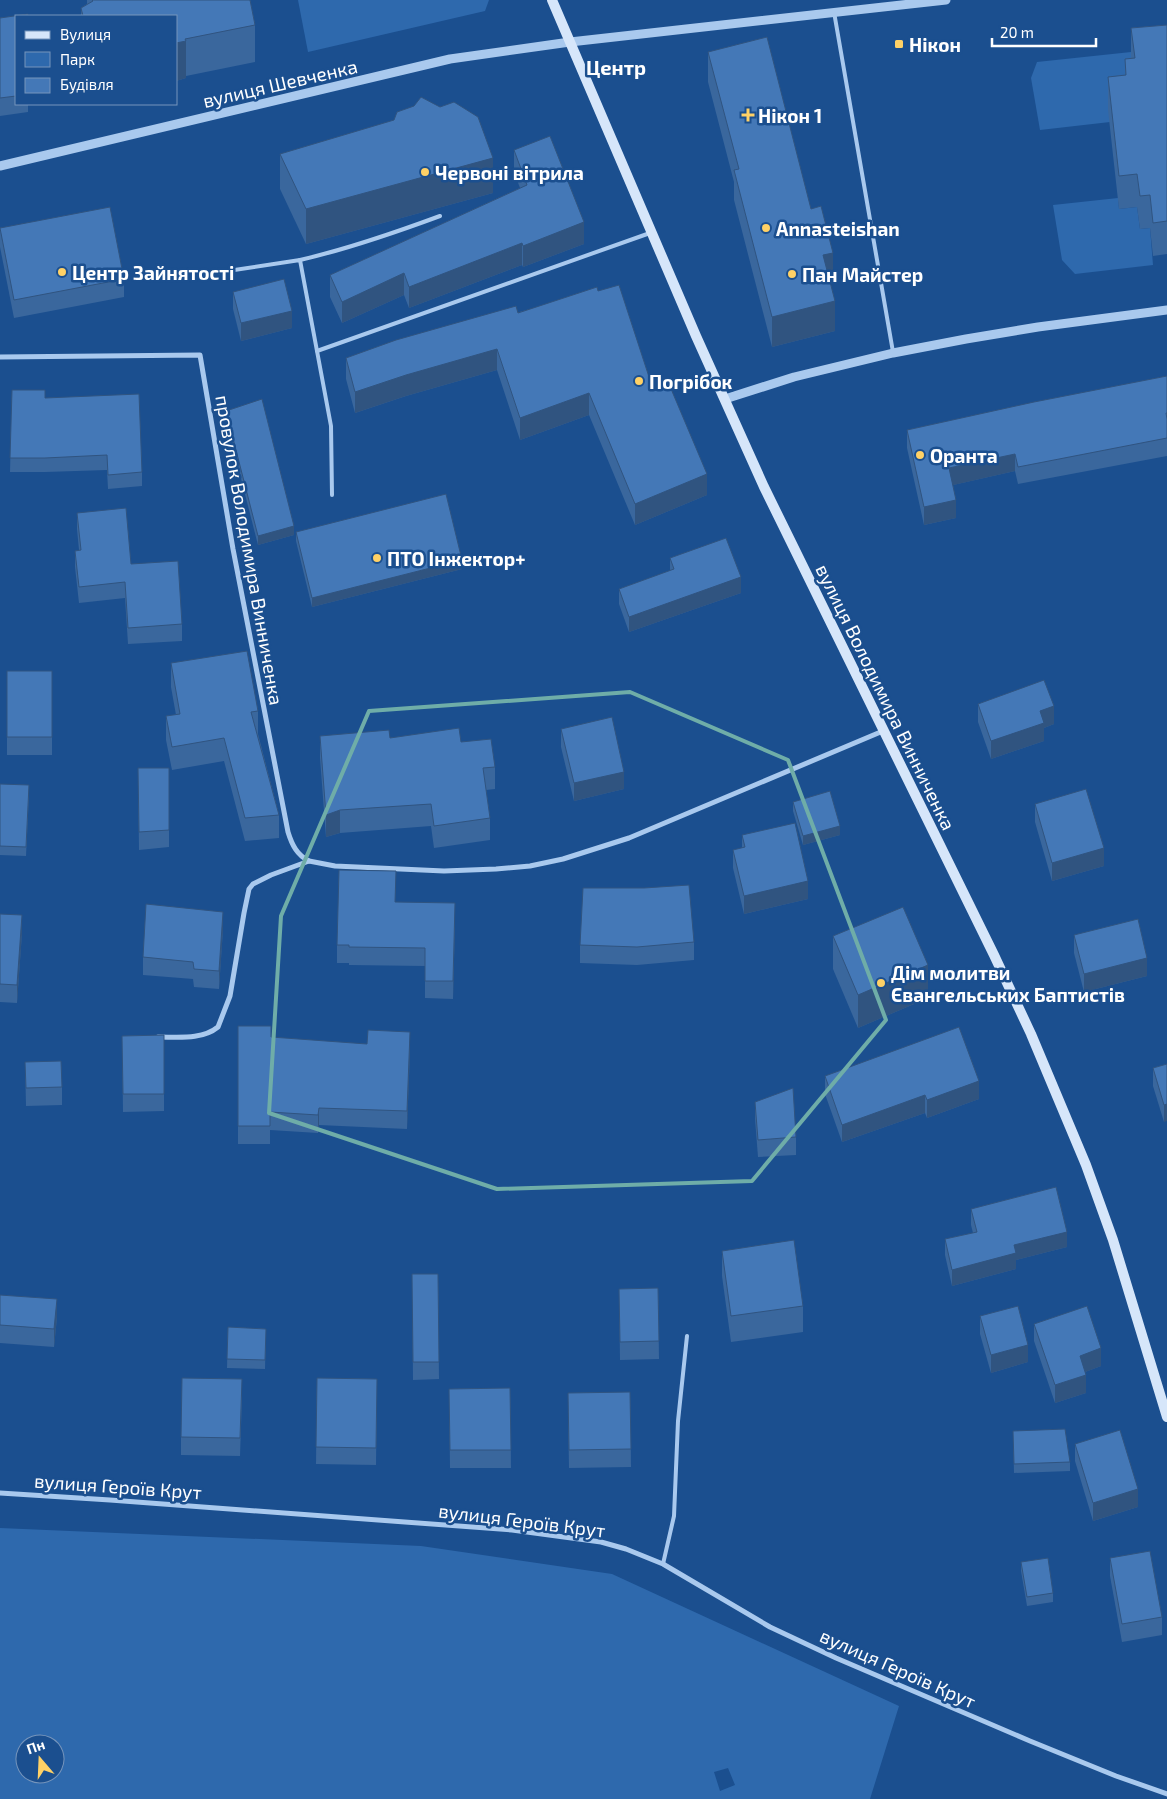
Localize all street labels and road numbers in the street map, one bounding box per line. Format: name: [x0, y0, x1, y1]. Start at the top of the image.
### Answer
street label: вулиця Шевченка: [200, 54, 360, 113]
street label: провулок Володимира Винниченка: [210, 393, 289, 707]
street label: вулиця Володимира Винниченка: [811, 560, 961, 834]
street label: вулиця Героїв Крут: [33, 1469, 203, 1504]
street label: вулиця Героїв Крут: [437, 1498, 607, 1543]
street label: вулиця Героїв Крут: [816, 1623, 979, 1714]

